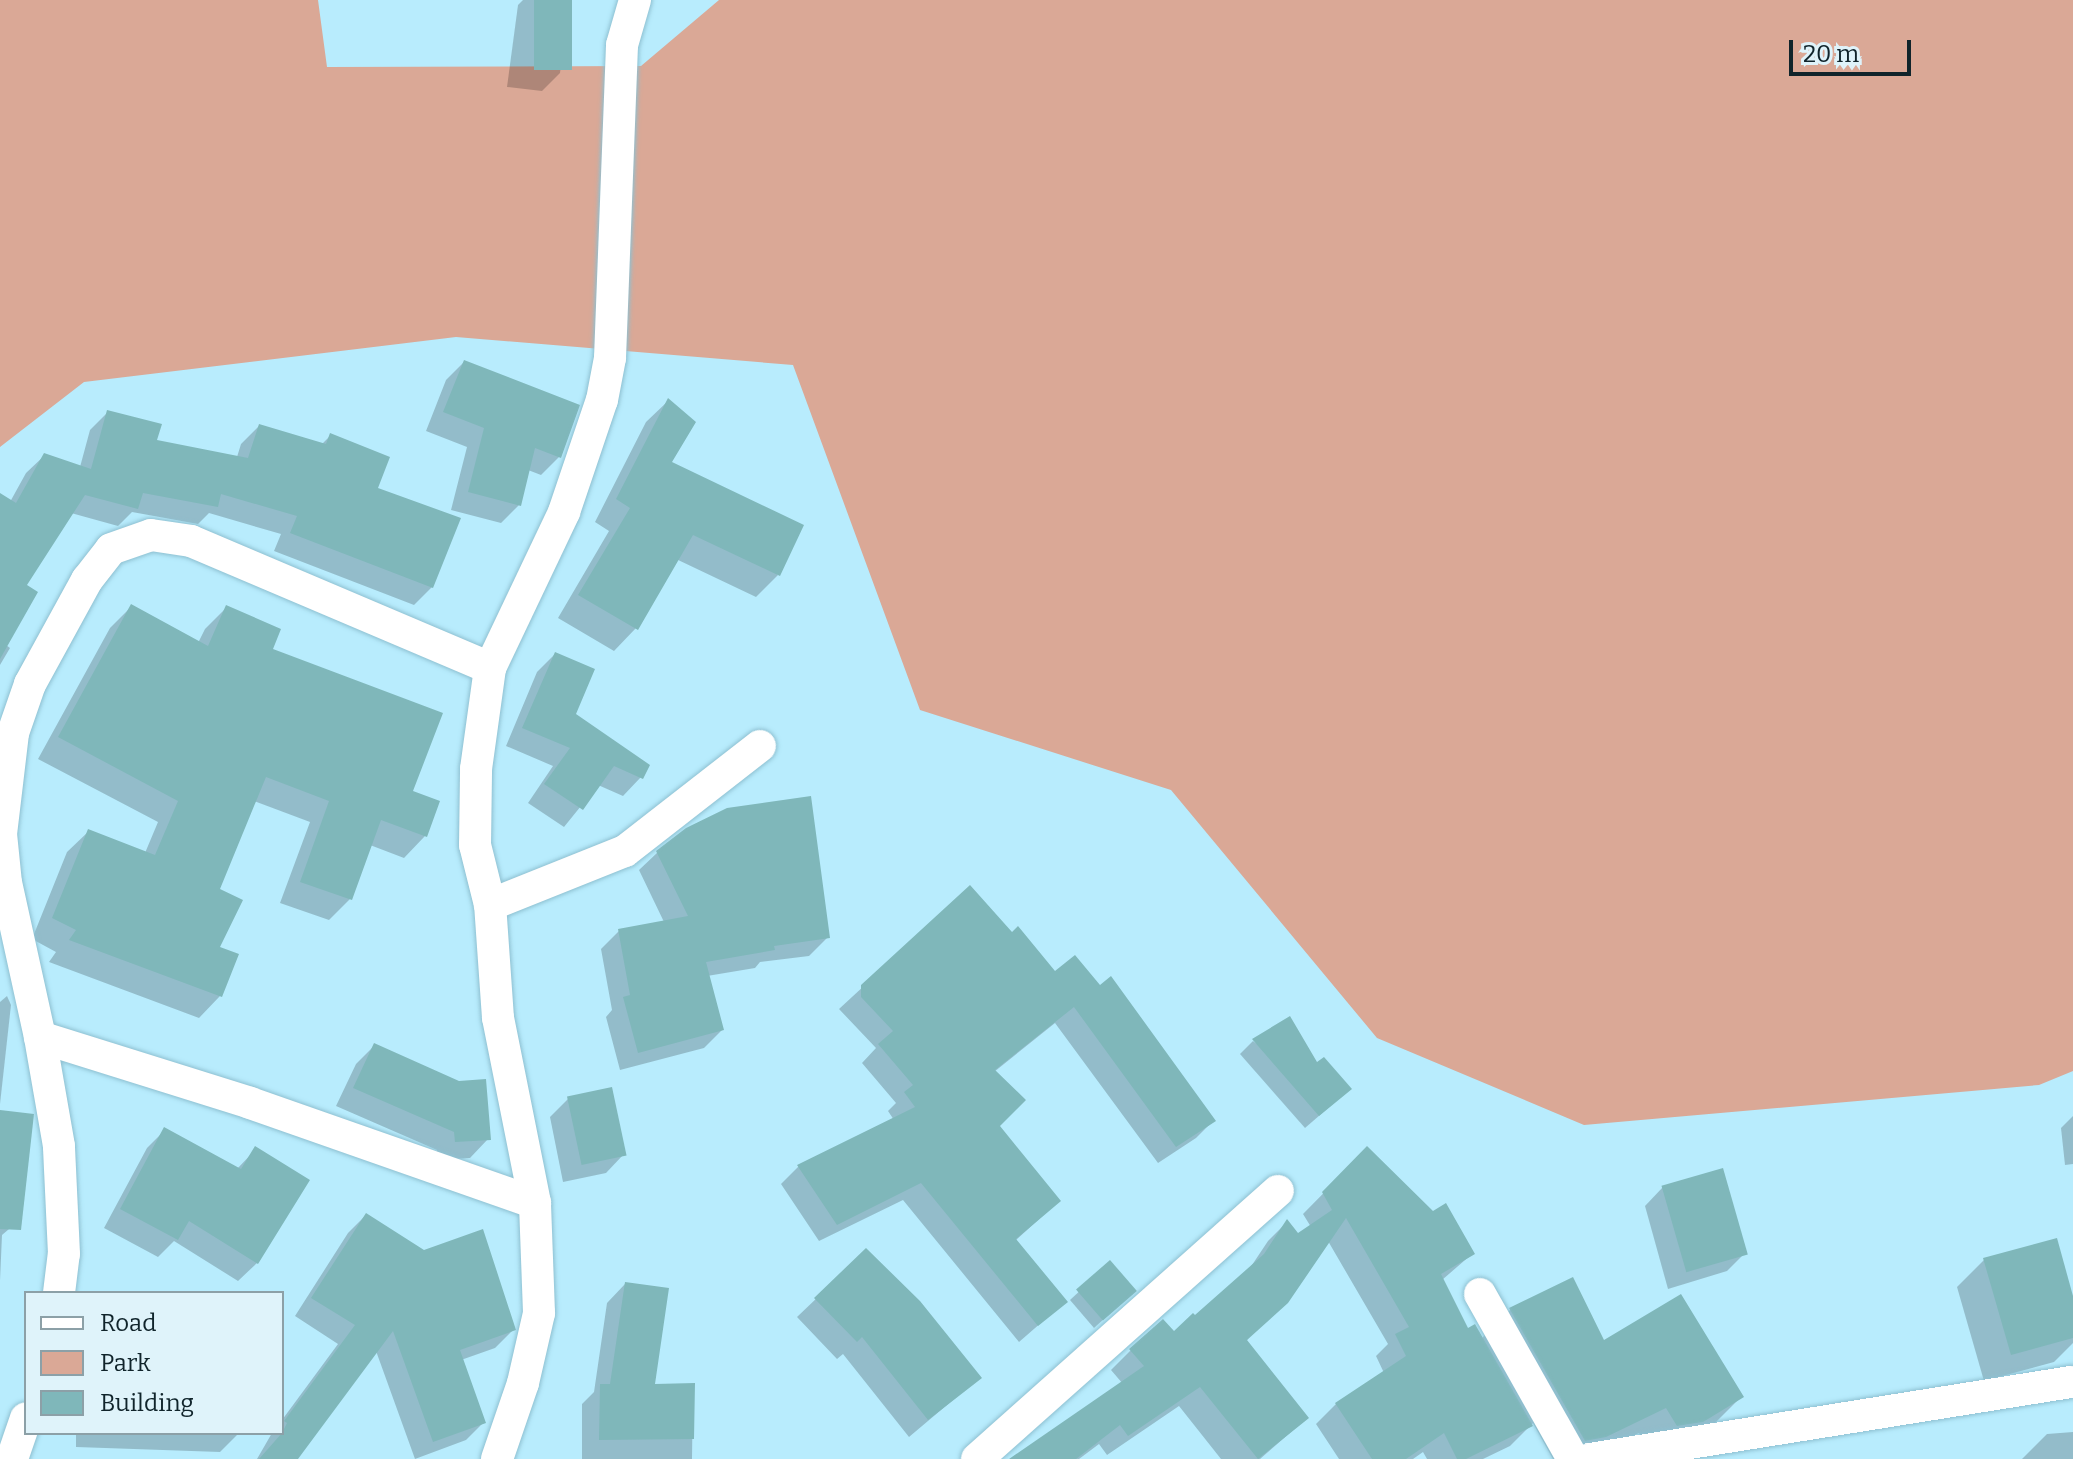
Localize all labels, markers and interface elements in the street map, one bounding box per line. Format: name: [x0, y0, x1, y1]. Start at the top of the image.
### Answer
scale bar: [1793, 24, 1915, 74]
text: 20 m: [1803, 40, 1859, 68]
legend: [24, 1291, 284, 1435]
text: Road: [100, 1309, 156, 1337]
text: Park: [100, 1349, 151, 1377]
text: Building: [100, 1389, 194, 1417]

